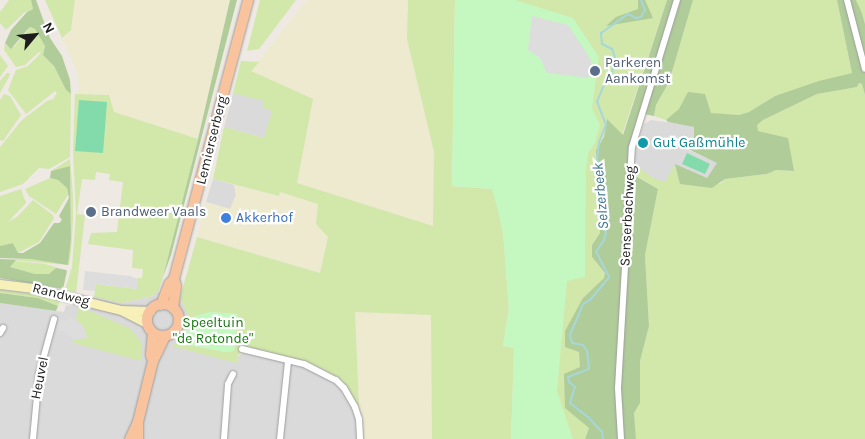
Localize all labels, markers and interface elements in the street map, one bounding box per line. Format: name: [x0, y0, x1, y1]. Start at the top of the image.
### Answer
north arrow: [10, 10, 60, 60]
text: N: [39, 19, 59, 36]
place label: Parkeren Aankomst: [605, 55, 670, 88]
marker: Parkeren Aankomst: [589, 65, 601, 77]
street label: Lemierserberg: [193, 94, 231, 186]
place label: Gut Gaßmühle: [653, 135, 746, 151]
marker: Gut Gaßmühle: [637, 137, 649, 149]
water label: Selzerbeek: [589, 162, 613, 230]
street label: Senserbachweg: [617, 165, 639, 267]
place label: Brandweer Vaals: [101, 204, 206, 220]
marker: Brandweer Vaals: [85, 206, 97, 218]
place label: Akkerhof: [236, 210, 293, 226]
marker: Akkerhof: [220, 212, 232, 224]
street label: Randweg: [31, 280, 91, 310]
park label: Speeltuin "de Rotonde": [173, 315, 253, 348]
street label: Heuvel: [28, 355, 52, 401]

